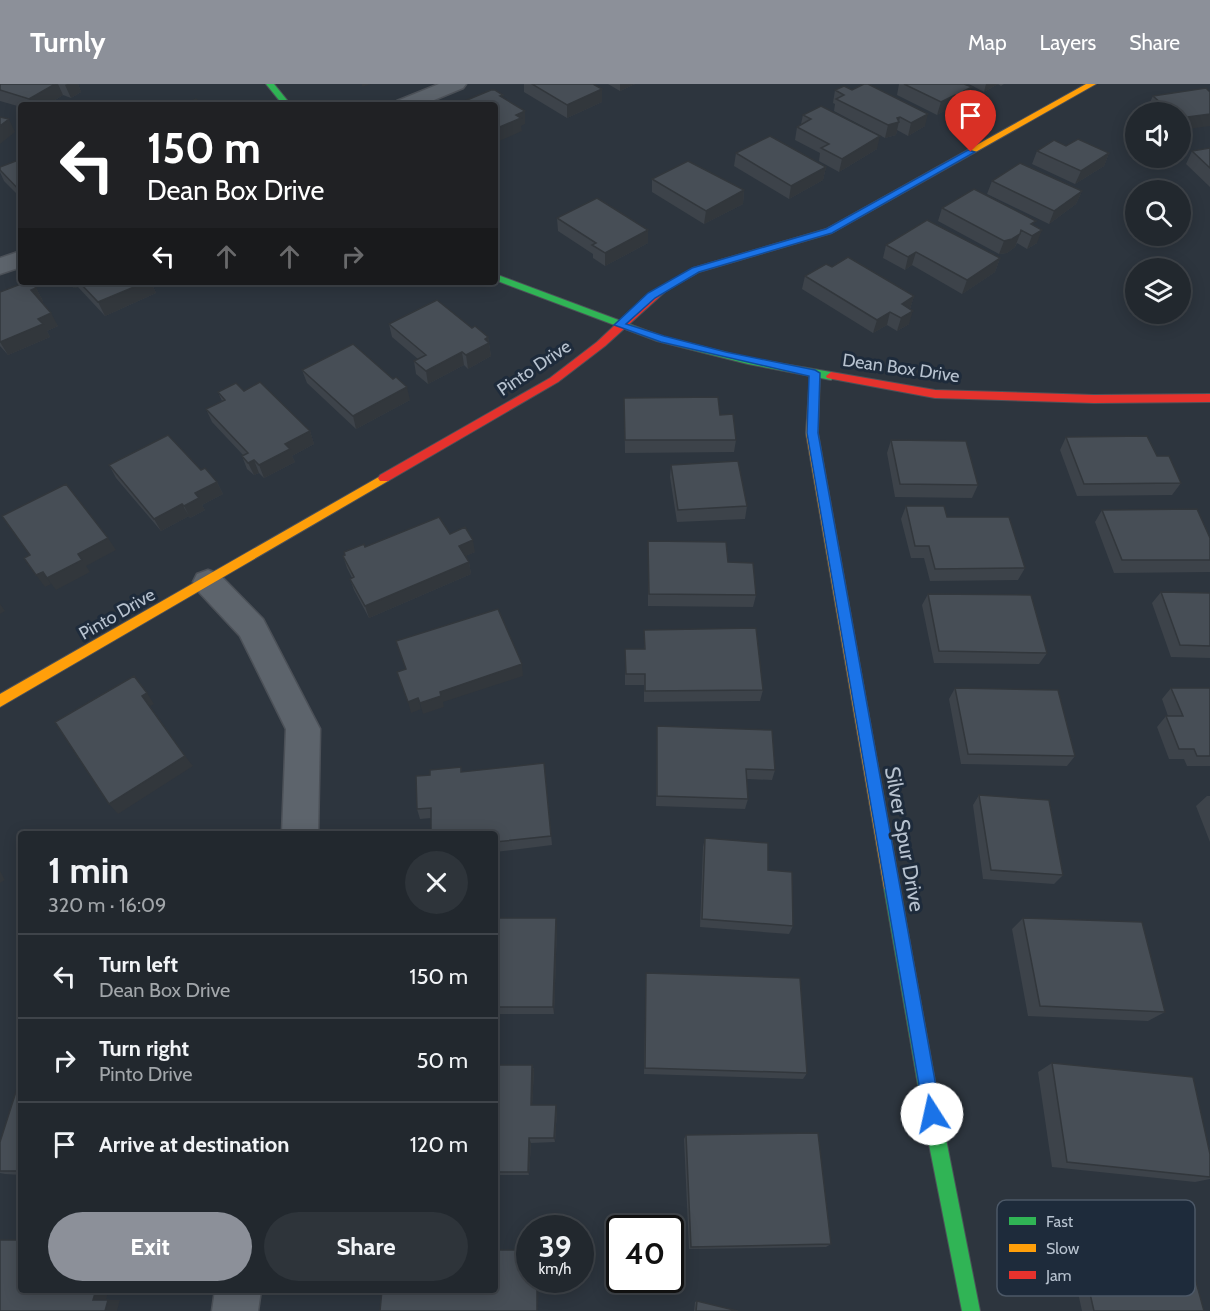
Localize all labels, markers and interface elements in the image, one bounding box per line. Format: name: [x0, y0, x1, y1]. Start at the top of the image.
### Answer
text: Turnly: [30, 25, 106, 59]
text: Map: [968, 30, 1007, 55]
text: Layers: [1040, 30, 1096, 55]
text: Share: [1129, 30, 1180, 55]
pin: [945, 90, 996, 152]
icon: arrive: [954, 99, 987, 132]
map controls: [1125, 102, 1191, 324]
button: sound: [1125, 102, 1191, 168]
text: 150 m: [147, 122, 261, 174]
icon: left: [48, 126, 126, 204]
text: Dean Box Drive: [147, 174, 324, 207]
button: search: [1125, 180, 1191, 246]
icon: left: [147, 240, 180, 273]
icon: ahead: [210, 240, 243, 273]
icon: ahead: [273, 240, 306, 273]
icon: right: [336, 240, 369, 273]
button: layers: [1125, 258, 1191, 324]
street label: Pinto Drive: [493, 335, 575, 401]
street label: Dean Box Drive: [841, 349, 961, 387]
street label: Pinto Drive: [75, 583, 159, 645]
street label: Silver Spur Drive: [880, 764, 930, 914]
text: 1 min: [48, 848, 129, 892]
button: close: [405, 851, 468, 914]
text: 320 m · 16:09: [48, 893, 166, 917]
text: Turn left: [99, 951, 178, 978]
icon: left: [48, 960, 81, 993]
text: 150 m: [409, 963, 468, 990]
text: Dean Box Drive: [99, 978, 230, 1002]
text: Turn right: [99, 1035, 189, 1062]
icon: right: [48, 1044, 81, 1077]
text: 50 m: [416, 1047, 468, 1074]
text: Pinto Drive: [99, 1062, 193, 1086]
position arrow: [900, 1082, 964, 1146]
icon: arrive: [48, 1128, 81, 1161]
text: Arrive at destination: [99, 1131, 289, 1158]
text: 120 m: [410, 1131, 468, 1158]
legend: [997, 1200, 1195, 1296]
button: Exit: [48, 1212, 252, 1281]
button: Share: [264, 1212, 468, 1281]
text: Fast: [1046, 1212, 1074, 1231]
speed limit sign: 40: [606, 1215, 684, 1293]
text: 39: [538, 1228, 572, 1265]
text: Slow: [1046, 1239, 1080, 1258]
text: km/h: [539, 1260, 571, 1278]
text: Jam: [1045, 1266, 1072, 1285]

